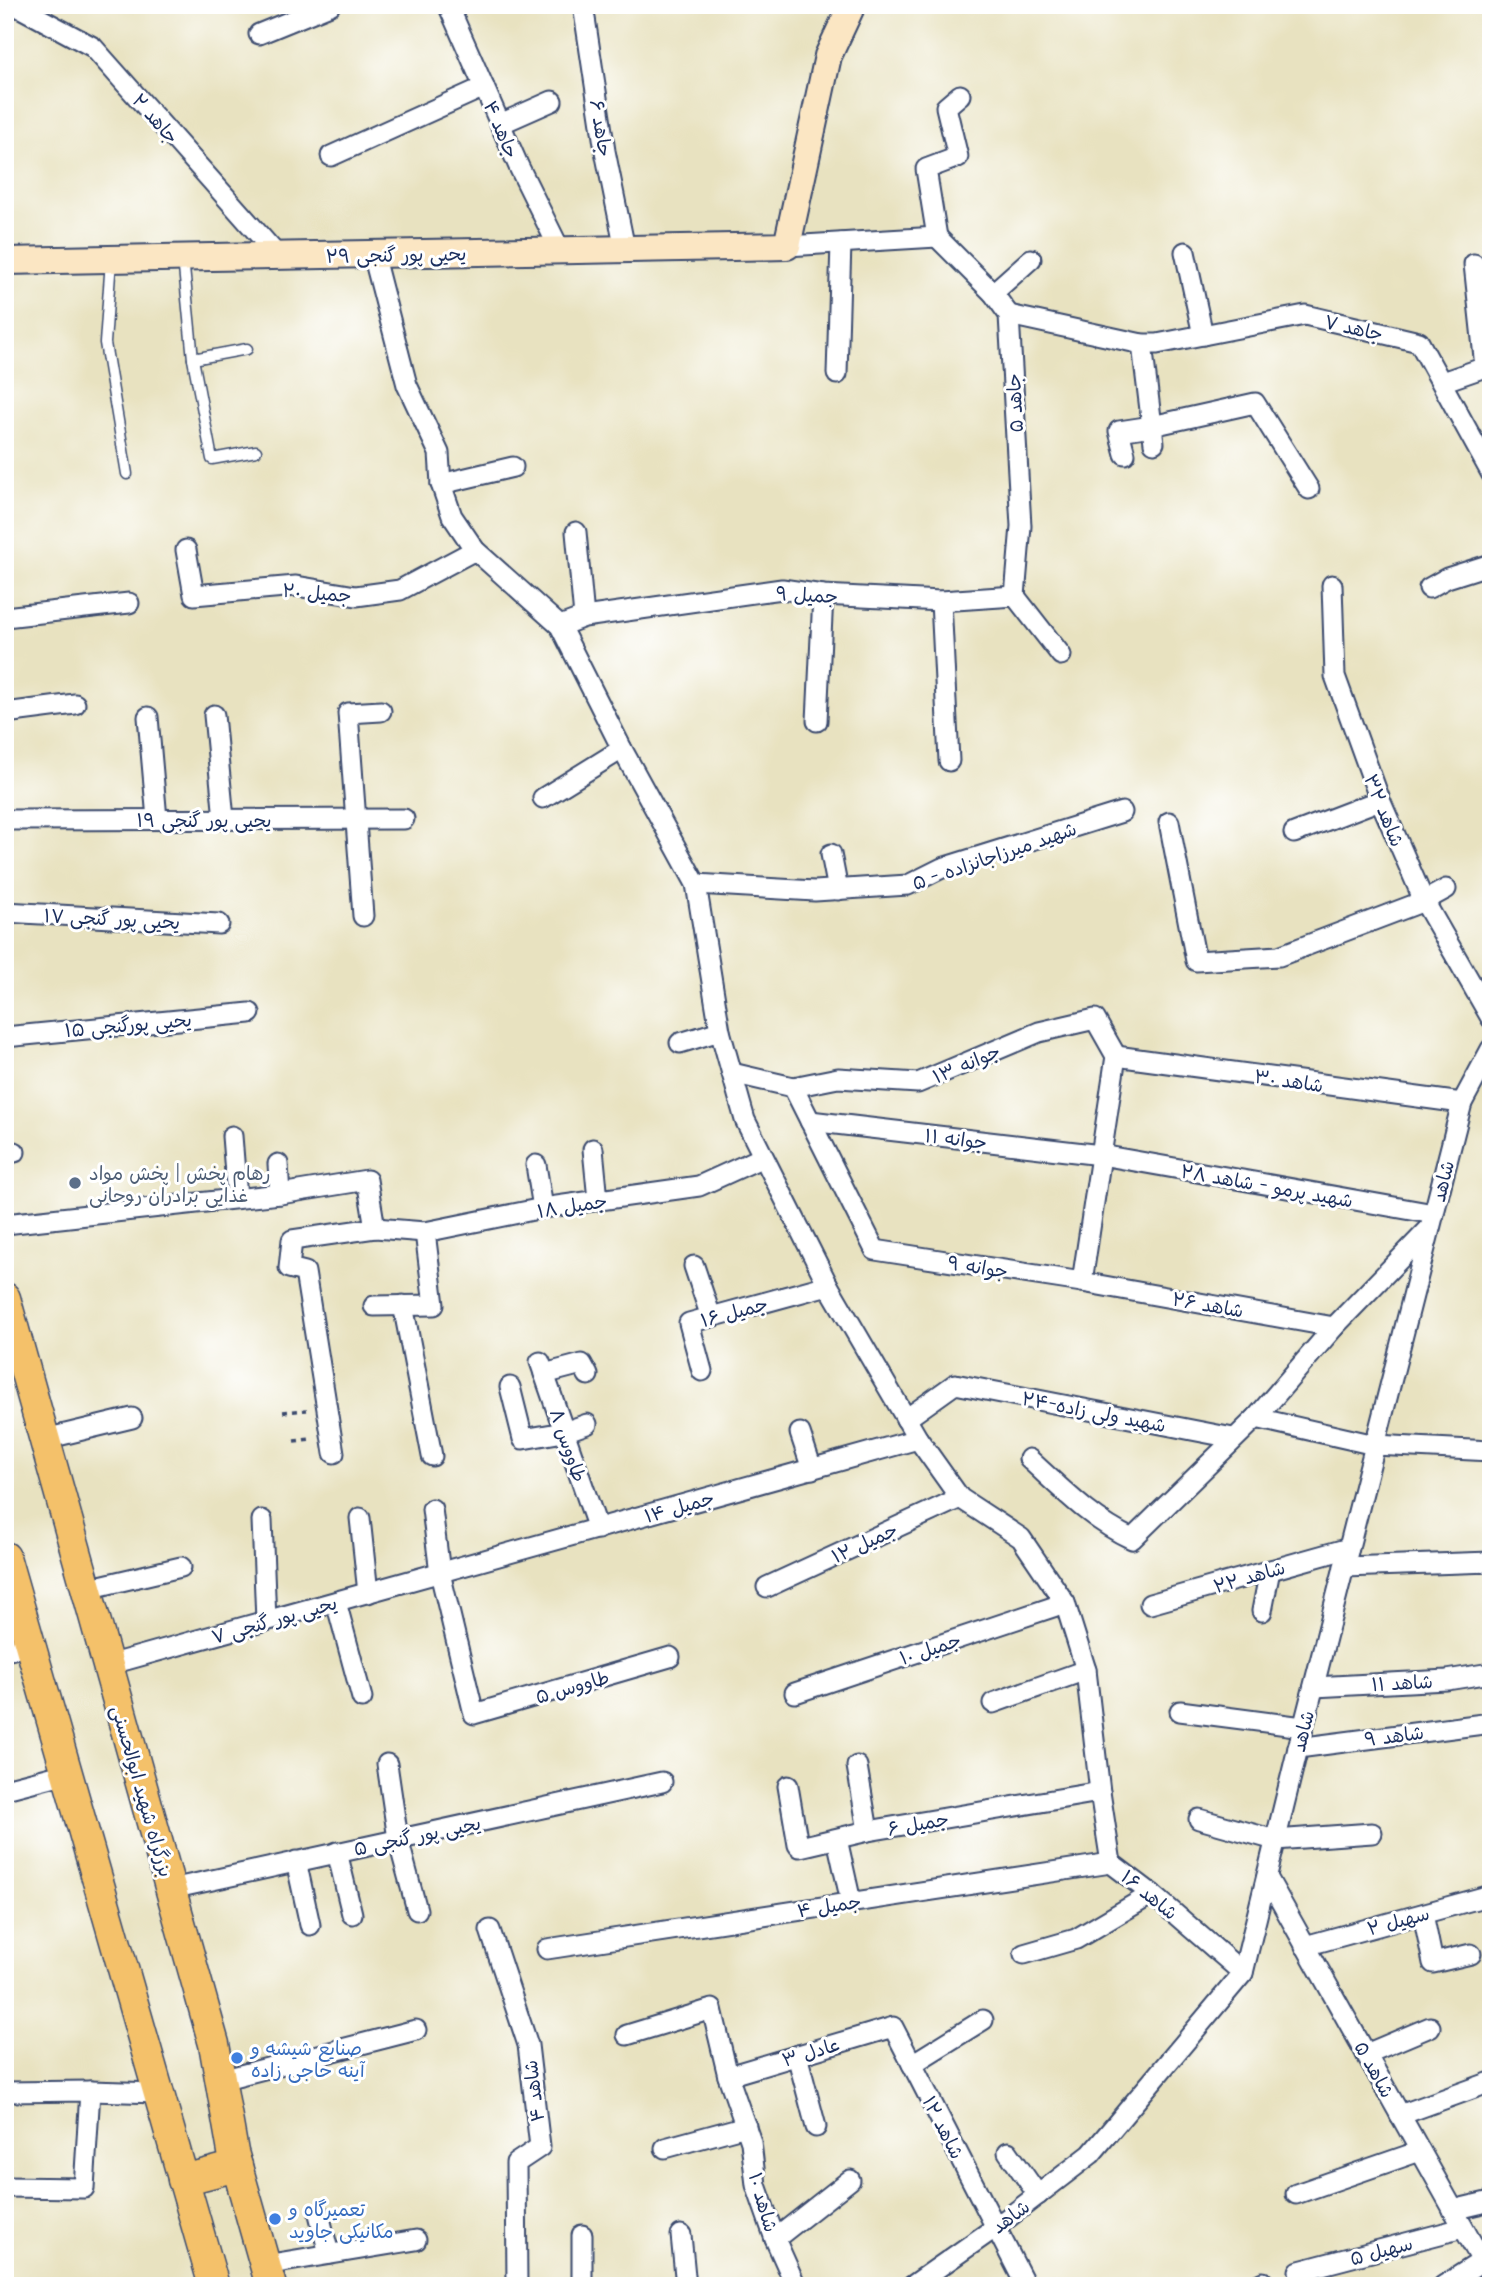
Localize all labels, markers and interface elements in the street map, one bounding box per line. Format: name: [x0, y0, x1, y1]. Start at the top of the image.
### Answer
street label: جاهد ۲: [127, 88, 185, 148]
street label: جاهد ۴: [479, 96, 525, 162]
street label: جاهد ۶: [585, 98, 619, 158]
street label: یحیی پور گنجی ۲۹: [325, 240, 467, 269]
street label: جاهد ۷: [1322, 308, 1386, 346]
street label: جاهد ۵: [1000, 373, 1028, 433]
street label: جمیل ۲۰: [281, 577, 353, 607]
street label: جمیل ۹: [775, 580, 839, 608]
street label: شاهد ۳۲: [1359, 770, 1411, 850]
street label: یحیی پور گنجی ۱۹: [137, 807, 271, 833]
street label: شهید میرزاجانزاده - ۵: [908, 815, 1080, 895]
street label: یحیی پور گنجی ۱۷: [43, 902, 181, 935]
street label: یحیی پورگنجی ۱۵: [63, 1006, 193, 1043]
street label: جوانه ۱۳: [928, 1038, 1004, 1089]
street label: شاهد ۳۰: [1253, 1063, 1325, 1097]
street label: جوانه ۱۱: [923, 1122, 989, 1155]
street label: شهید پرمو - شاهد ۲۸: [1179, 1158, 1355, 1213]
street label: شاهد: [1425, 1158, 1459, 1204]
place label: رهام پخش | پخش مواد غذایی برادران روحانی: [89, 1160, 270, 1208]
marker: رهام پخش | پخش مواد غذایی برادران روحانی: [67, 1175, 83, 1191]
street label: جمیل ۱۸: [535, 1187, 609, 1223]
street label: جوانه ۹: [946, 1249, 1010, 1284]
street label: شاهد ۲۶: [1170, 1285, 1246, 1323]
street label: جمیل ۱۶: [698, 1290, 770, 1332]
street label: شهید ولی زاده-۲۴: [1020, 1385, 1168, 1438]
street label: طاووس ۸: [545, 1405, 593, 1485]
street label: جمیل ۱۴: [641, 1484, 717, 1528]
street label: جمیل ۱۲: [827, 1516, 901, 1568]
street label: شاهد ۲۲: [1210, 1554, 1288, 1598]
street label: یحیی پور گنجی ۷: [208, 1589, 340, 1650]
street label: جمیل ۱۰: [896, 1626, 964, 1670]
street label: طاووس ۵: [532, 1664, 612, 1708]
street label: شاهد ۱۱: [1371, 1668, 1433, 1696]
street label: بزرگراه شهید ابوالحسنی: [106, 1702, 179, 1880]
street label: شاهد: [1285, 1708, 1319, 1754]
street label: شاهد ۹: [1363, 1719, 1425, 1751]
street label: جمیل ۶: [885, 1805, 951, 1841]
street label: یحیی پور گنجی ۵: [351, 1809, 483, 1862]
street label: شاهد ۱۶: [1116, 1863, 1184, 1925]
street label: جمیل ۴: [795, 1888, 863, 1922]
street label: سهیل ۲: [1364, 1900, 1432, 1940]
street label: عادل ۳: [779, 2030, 843, 2072]
place label: صنایع شیشه و آینه حاجی زاده: [249, 2035, 366, 2083]
street label: شاهد ۵: [1349, 2036, 1401, 2102]
marker: صنایع شیشه و آینه حاجی زاده: [229, 2050, 245, 2066]
street label: شاهد ۴: [517, 2059, 549, 2123]
street label: شاهد ۱۲: [918, 2091, 970, 2163]
street label: شاهد ۱۰: [744, 2169, 784, 2235]
street label: شاهد: [986, 2193, 1034, 2239]
place label: تعمیرگاه و مکانیکی جاوید: [287, 2196, 394, 2244]
marker: تعمیرگاه و مکانیکی جاوید: [267, 2211, 283, 2227]
street label: سهیل ۵: [1347, 2230, 1415, 2270]

